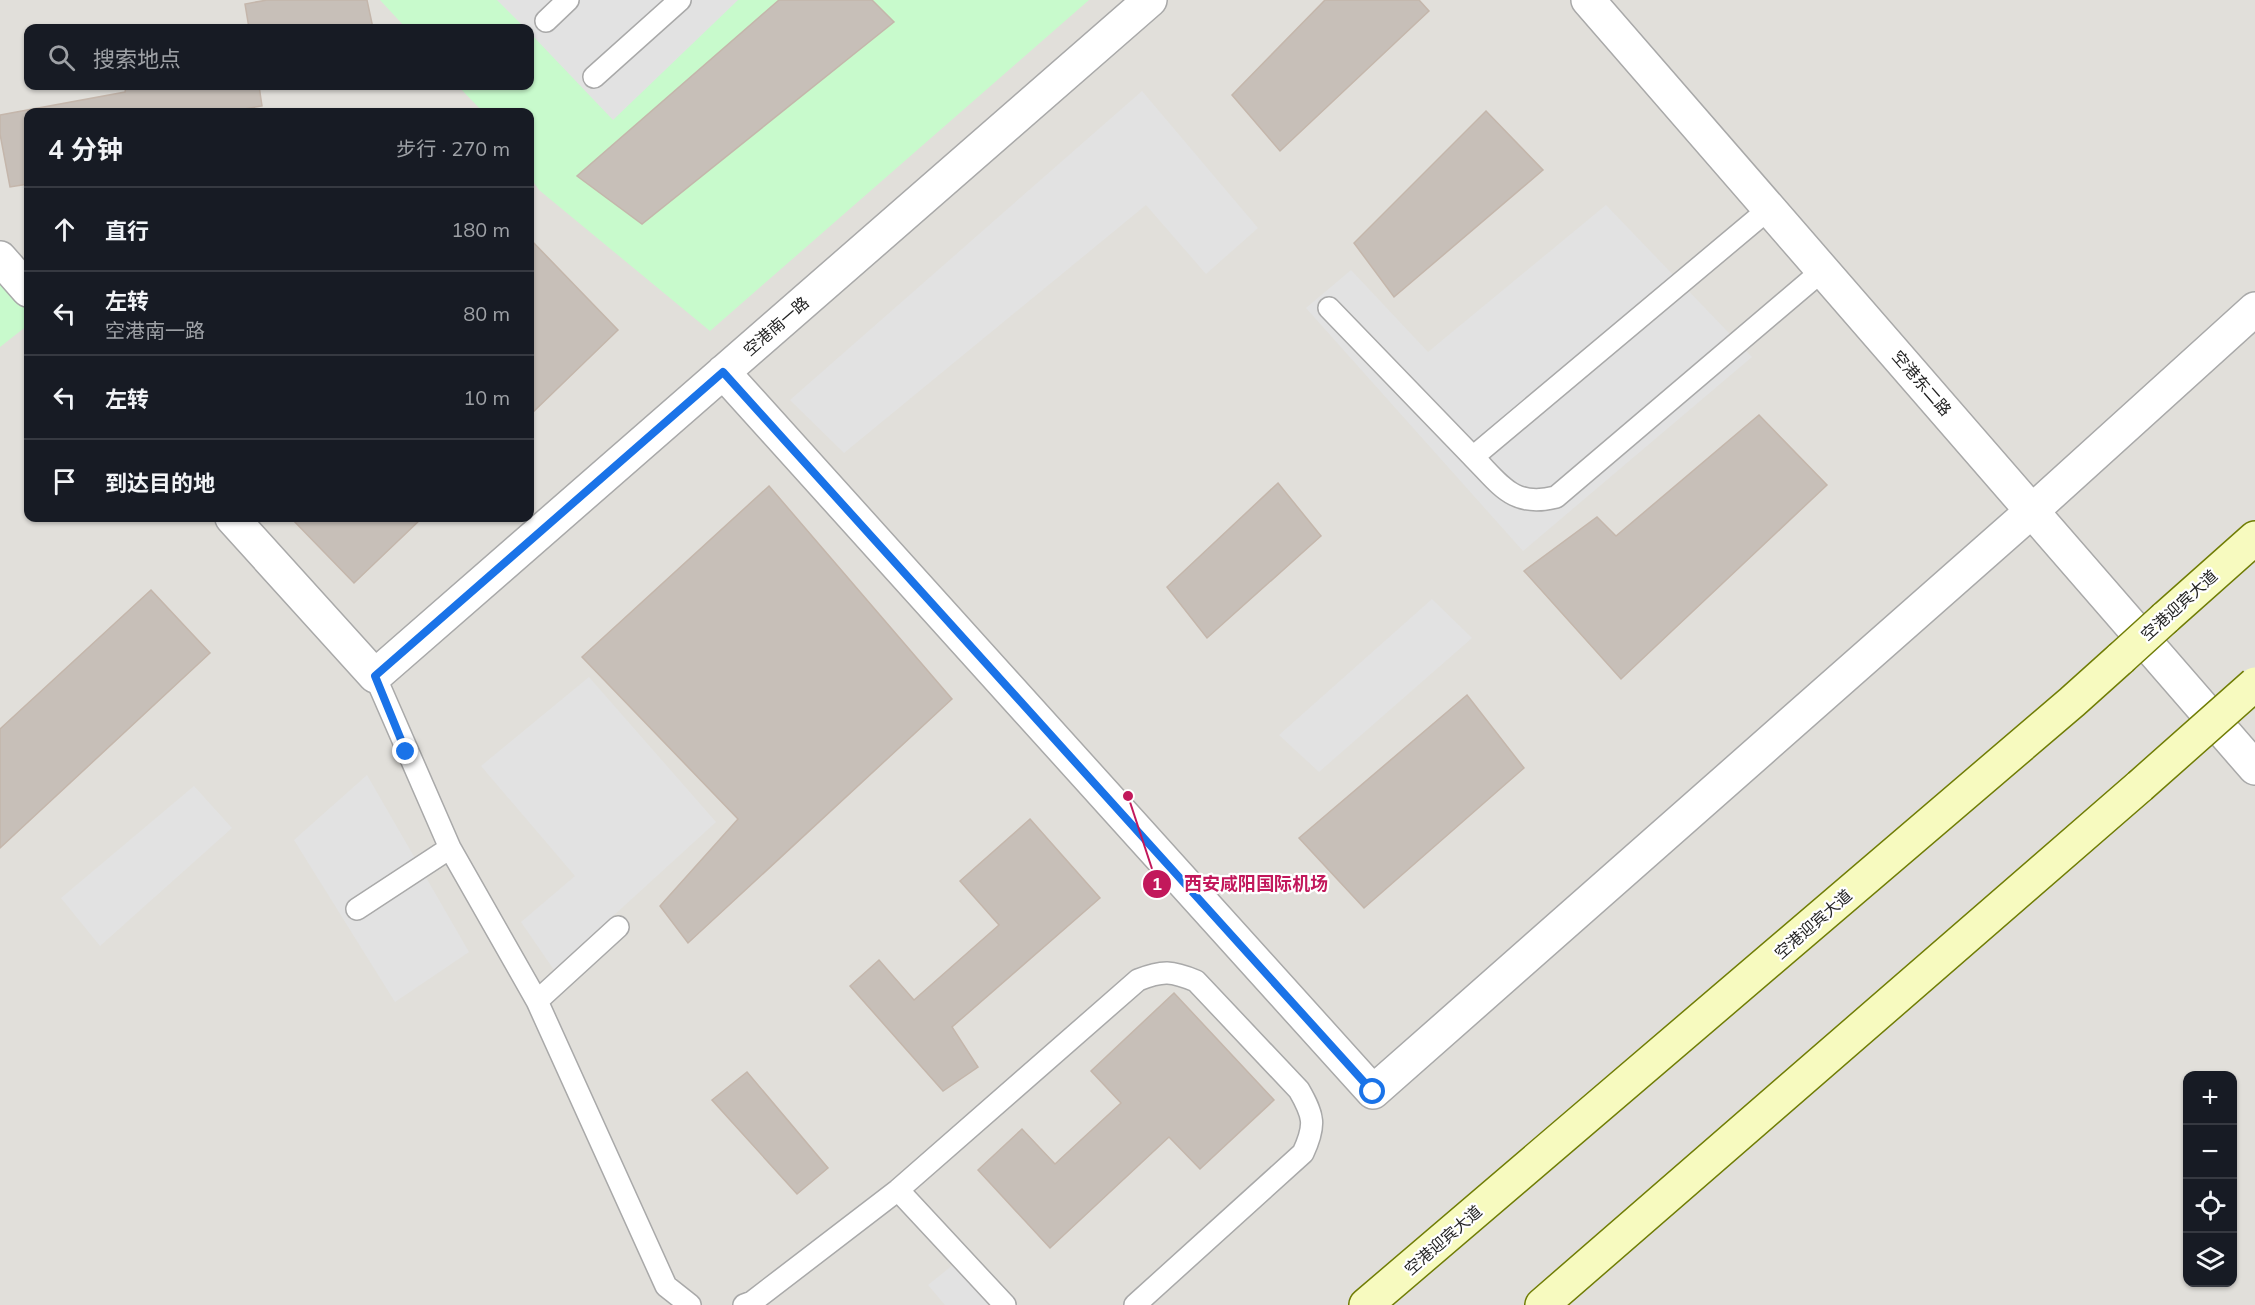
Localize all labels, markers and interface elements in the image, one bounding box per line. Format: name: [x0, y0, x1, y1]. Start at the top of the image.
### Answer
search box: [24, 24, 534, 90]
icon: search: [45, 41, 78, 74]
text: 搜索地点: [93, 45, 181, 73]
text: 4 分钟: [48, 133, 123, 166]
text: 步行 · 270 m: [396, 136, 510, 161]
icon: ahead: [48, 213, 81, 246]
text: 直行: [105, 217, 149, 245]
text: 180 m: [451, 217, 510, 242]
text: 左转: [105, 287, 149, 315]
street label: 空港南一路: [739, 292, 813, 360]
icon: left: [48, 297, 81, 330]
text: 80 m: [463, 301, 510, 326]
text: 空港南一路: [105, 318, 205, 343]
street label: 空港东二路: [1888, 346, 1956, 420]
icon: left: [48, 381, 81, 414]
text: 左转: [105, 385, 149, 413]
text: 10 m: [463, 385, 510, 410]
icon: arrive: [48, 465, 81, 498]
text: 到达目的地: [105, 469, 215, 497]
street label: 空港迎宾大道: [2137, 565, 2221, 645]
route end: [392, 738, 418, 764]
callout: 西安咸阳国际机场: [1142, 866, 1340, 902]
text: 1: [1152, 872, 1162, 895]
text: 西安咸阳国际机场: [1184, 872, 1328, 895]
street label: 空港迎宾大道: [1770, 885, 1856, 963]
map controls: [2183, 1071, 2237, 1287]
button: +: [2183, 1071, 2237, 1125]
route start: [1359, 1078, 1385, 1104]
button: −: [2183, 1125, 2237, 1179]
button: locate: [2183, 1179, 2237, 1233]
street label: 空港迎宾大道: [1400, 1201, 1486, 1279]
button: layers: [2183, 1233, 2237, 1287]

